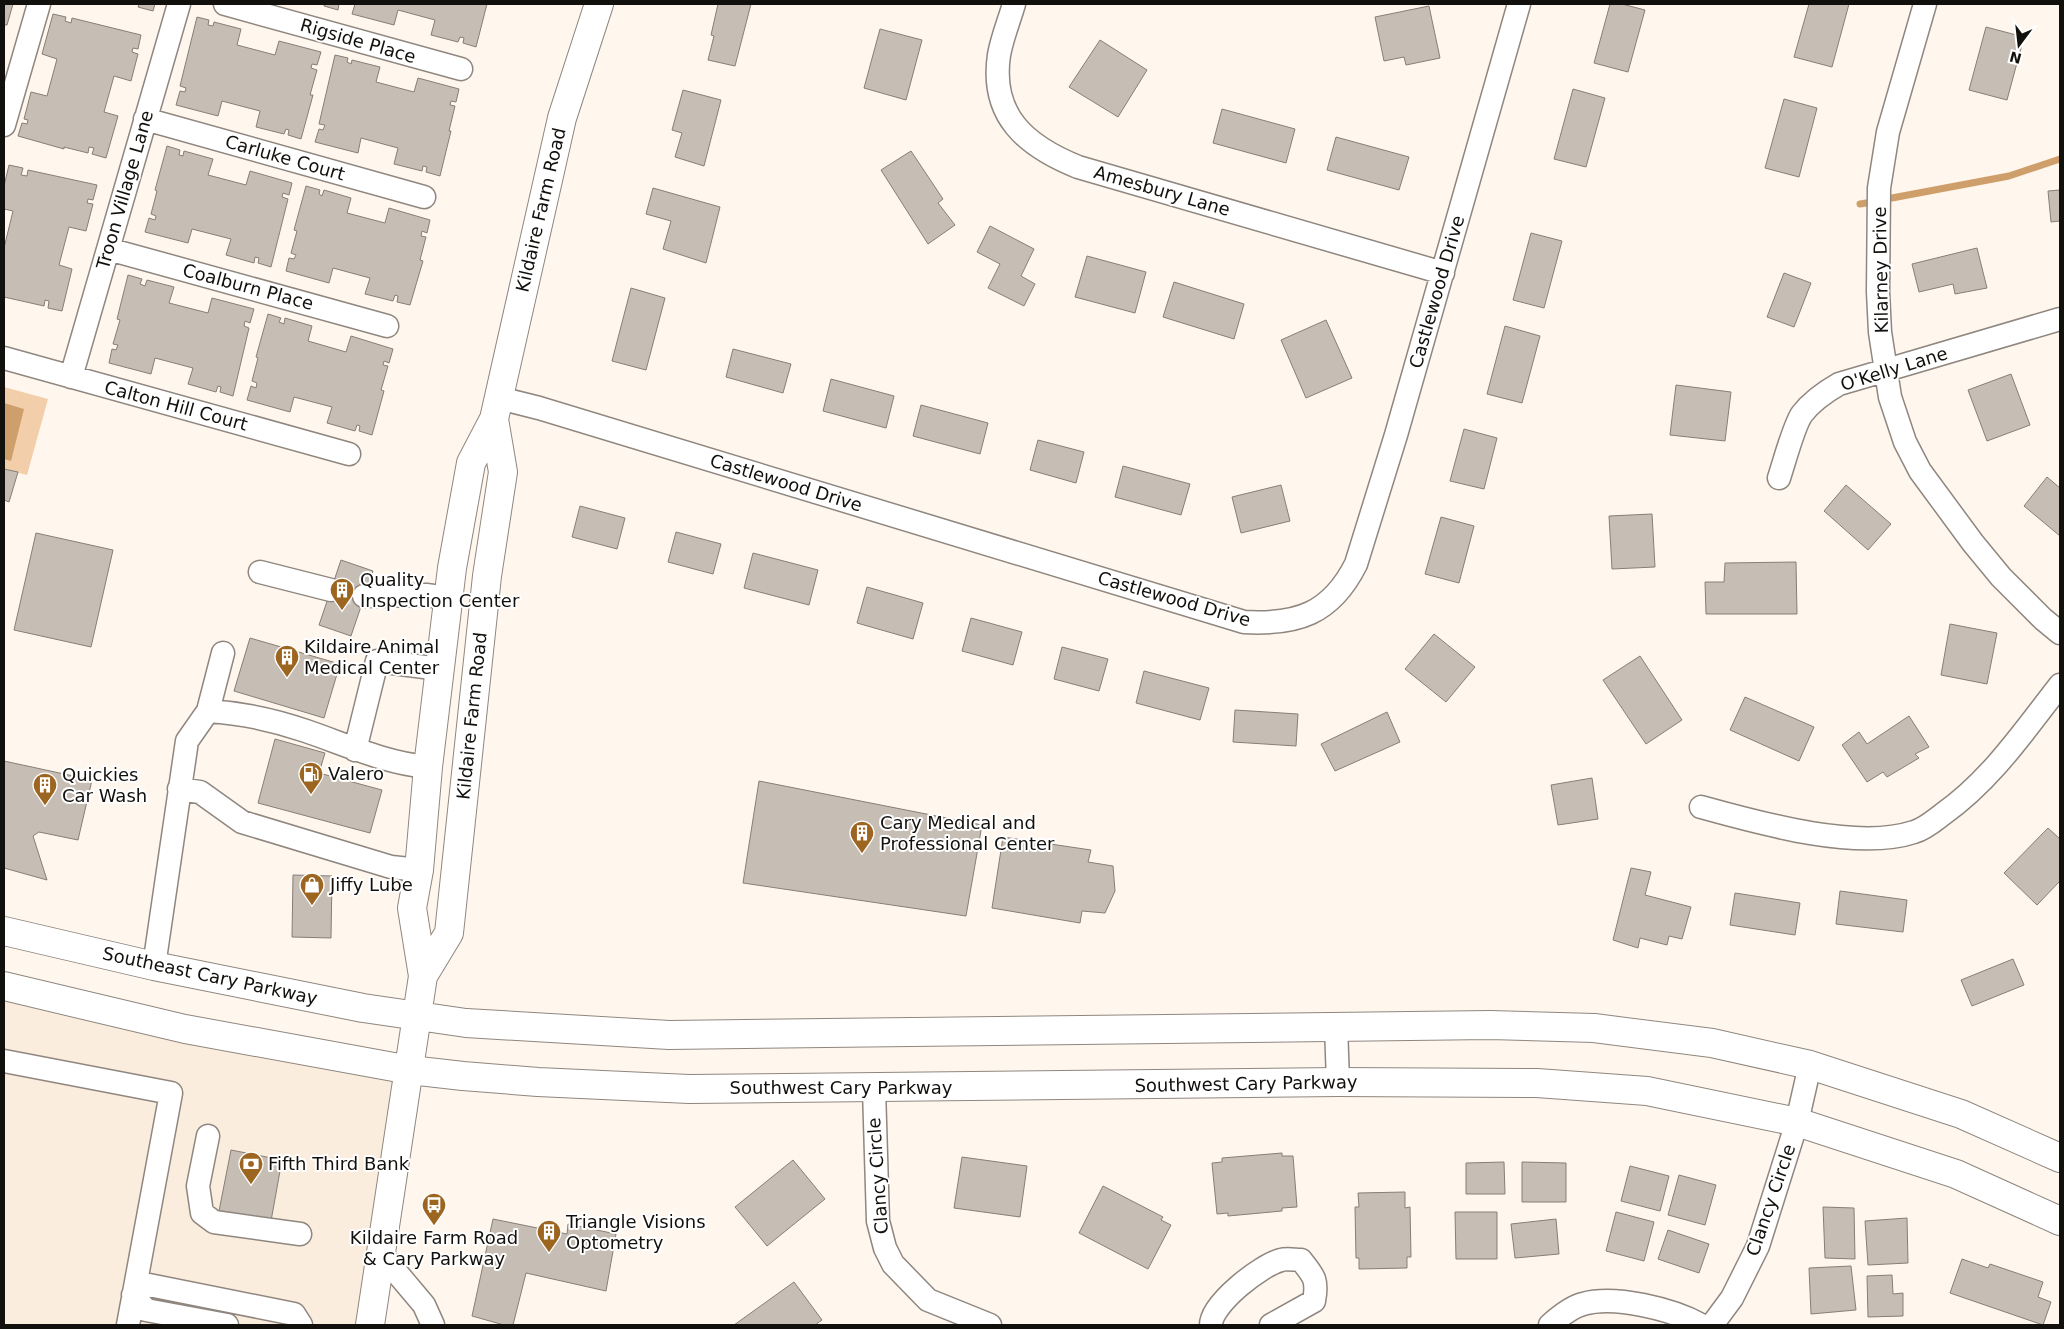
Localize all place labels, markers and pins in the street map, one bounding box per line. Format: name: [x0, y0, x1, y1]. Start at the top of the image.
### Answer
place label: Quality Inspection Center: [360, 569, 520, 611]
building icon: Quality Inspection Center: [329, 577, 355, 611]
place label: Kildaire Animal Medical Center: [304, 636, 440, 678]
building icon: Kildaire Animal Medical Center: [274, 644, 300, 678]
fuel station icon: Valero: [298, 761, 324, 795]
place label: Valero: [328, 763, 384, 784]
place label: Quickies Car Wash: [62, 764, 147, 806]
building icon: Quickies Car Wash: [32, 772, 58, 806]
place label: Cary Medical and Professional Center: [880, 812, 1055, 854]
building icon: Cary Medical and Professional Center: [849, 820, 875, 854]
shop icon: Jiffy Lube: [299, 872, 325, 906]
place label: Jiffy Lube: [329, 874, 413, 895]
bank icon: Fifth Third Bank: [238, 1151, 264, 1185]
place label: Fifth Third Bank: [268, 1153, 410, 1174]
bus stop icon: Kildaire Farm Road & Cary Parkway: [421, 1192, 447, 1226]
place label: Triangle Visions Optometry: [565, 1211, 706, 1253]
building icon: Triangle Visions Optometry: [536, 1219, 562, 1253]
place label: Kildaire Farm Road & Cary Parkway: [350, 1227, 518, 1269]

